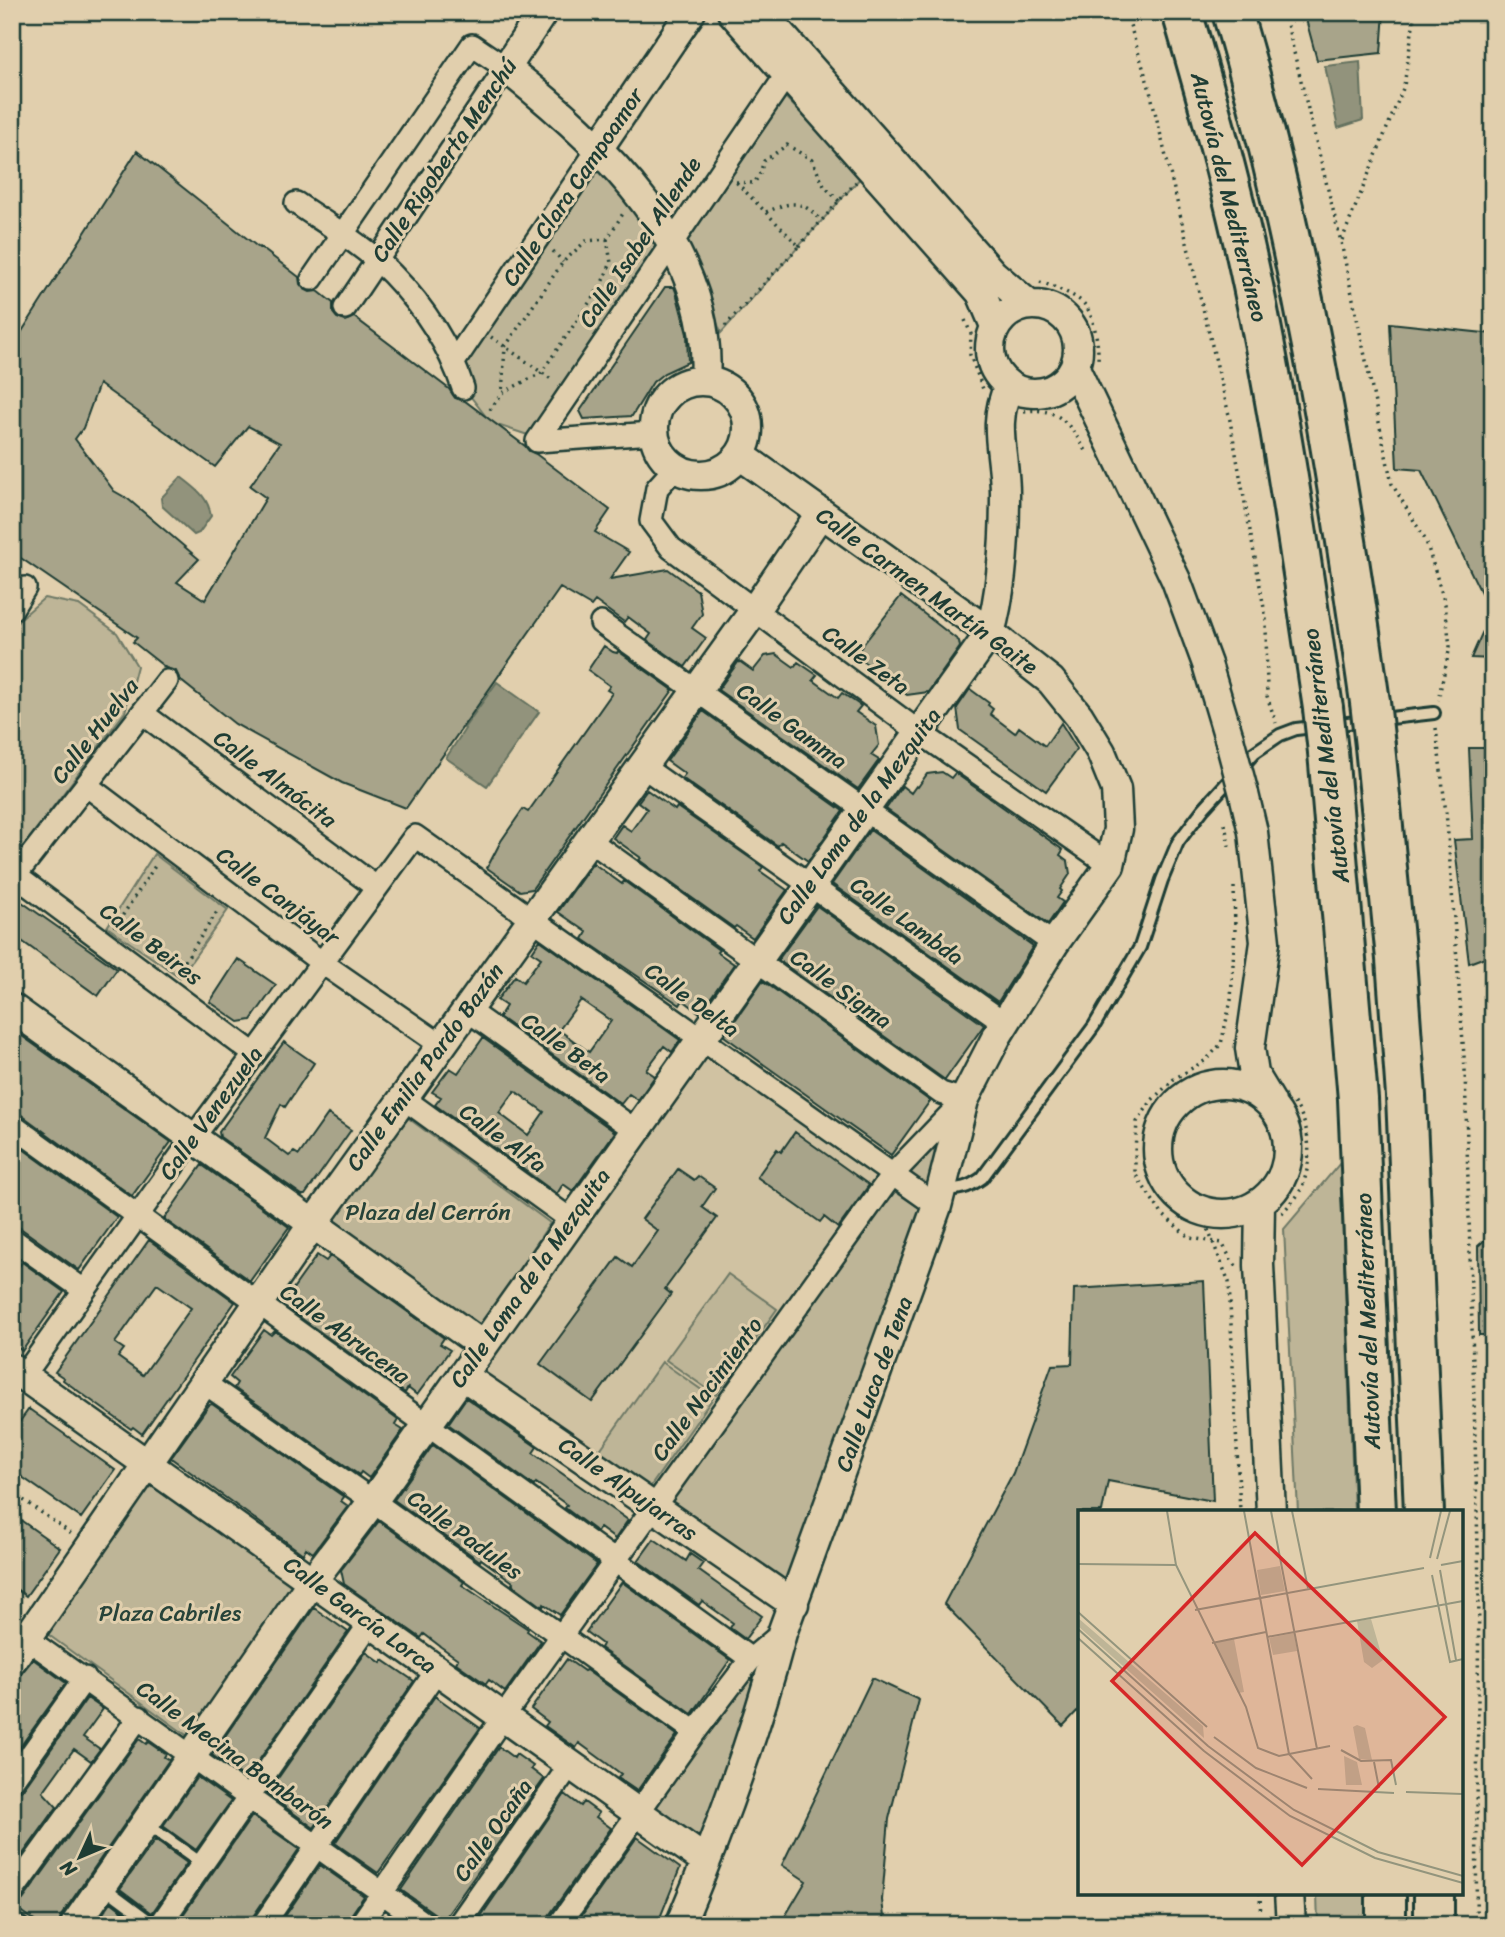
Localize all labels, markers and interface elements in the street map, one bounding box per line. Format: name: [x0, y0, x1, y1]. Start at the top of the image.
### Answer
street label: Calle Rigoberta Menchú: [360, 49, 528, 271]
street label: Autovía del Mediterráneo: [1178, 67, 1280, 326]
street label: Calle Clara Campoamor: [491, 78, 656, 295]
street label: Calle Isabel Allende: [567, 148, 713, 336]
street label: Calle Carmen Martín Gaite: [807, 496, 1047, 686]
street label: Calle Zeta: [813, 614, 919, 706]
street label: Autovía del Mediterráneo: [1290, 626, 1362, 887]
street label: Calle Huelva: [40, 668, 150, 793]
street label: Calle Gamma: [728, 671, 856, 781]
street label: Calle Loma de la Mezquita: [766, 698, 952, 934]
street label: Calle Almócita: [204, 719, 346, 840]
street label: Calle Canjáyar: [207, 835, 350, 958]
street label: Calle Lambda: [841, 865, 973, 977]
street label: Calle Beires: [90, 891, 212, 997]
street label: Calle Sigma: [781, 938, 901, 1040]
street label: Calle Delta: [636, 951, 748, 1049]
street label: Calle Emilia Pardo Bazán: [335, 954, 515, 1180]
street label: Calle Beta: [512, 1001, 620, 1095]
street label: Calle Venezuela: [148, 1037, 274, 1189]
street label: Calle Alfa: [450, 1092, 556, 1184]
street label: Calle Loma de la Mezquita: [438, 1159, 622, 1397]
park label: Plaza del Cerrón: [345, 1192, 511, 1233]
street label: Autovía del Mediterráneo: [1343, 1192, 1393, 1451]
street label: Calle Abrucena: [271, 1272, 419, 1396]
street label: Calle Luca de Tena: [823, 1290, 925, 1478]
street label: Calle Nacimiento: [640, 1308, 774, 1470]
street label: Calle Alpujarras: [550, 1425, 707, 1553]
street label: Calle Padules: [398, 1479, 532, 1592]
inset map: [1078, 1510, 1463, 1895]
street label: Calle García Lorca: [274, 1545, 446, 1685]
park label: Plaza Cabriles: [99, 1593, 242, 1634]
street label: Calle Mecina Bombarón: [127, 1669, 343, 1841]
street label: Calle Ocaña: [442, 1770, 544, 1890]
north arrow: [46, 1822, 116, 1892]
text: N: [51, 1852, 85, 1885]

